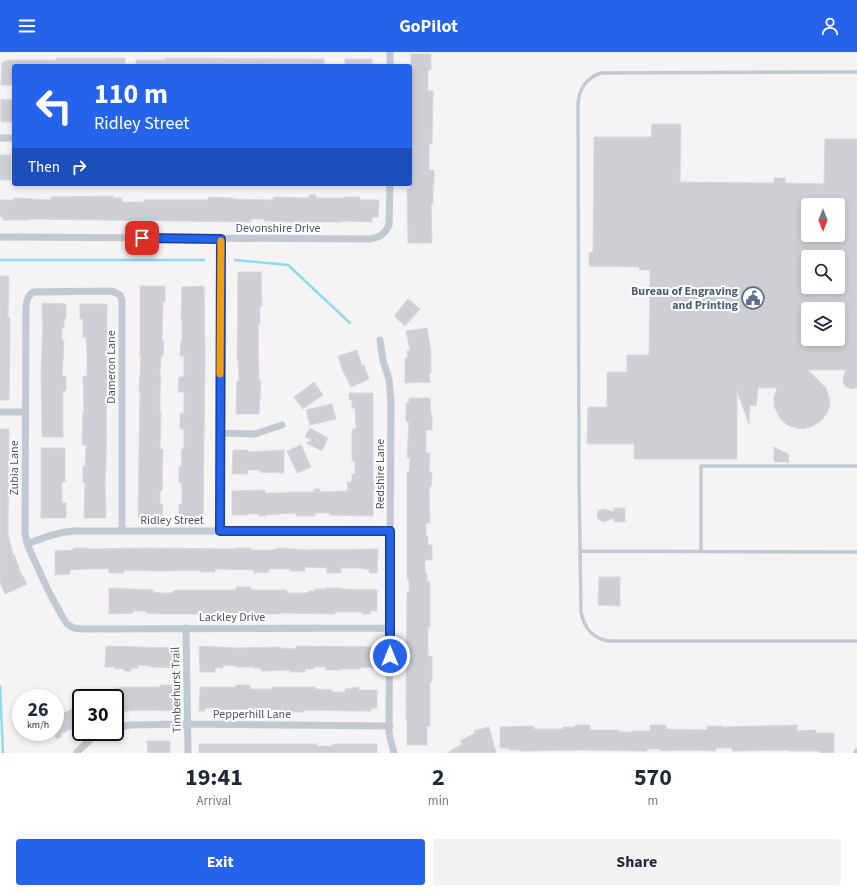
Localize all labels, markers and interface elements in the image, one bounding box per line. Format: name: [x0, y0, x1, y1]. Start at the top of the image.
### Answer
text: GoPilot: [399, 14, 458, 39]
icon: menu: [16, 15, 38, 37]
icon: person: [819, 15, 841, 37]
text: 110 m: [94, 74, 168, 114]
icon: left: [28, 80, 80, 132]
text: Ridley Street: [94, 111, 189, 136]
icon: right: [68, 156, 90, 178]
text: Then: [28, 157, 60, 178]
north arrow: [801, 198, 845, 242]
map controls: [801, 198, 845, 346]
street label: Devonshire Drive: [236, 220, 321, 237]
pin: [125, 221, 159, 255]
icon: arrive: [131, 227, 153, 249]
button: search: [801, 250, 845, 294]
place label: Bureau of Engraving and Printing: [631, 283, 739, 314]
public building icon: Bureau of Engraving and Printing: [740, 285, 766, 311]
button: layers: [801, 302, 845, 346]
street label: Dameron Lane: [103, 330, 120, 404]
street label: Redshire Lane: [372, 439, 389, 509]
street label: Zubia Lane: [6, 440, 23, 496]
street label: Ridley Street: [140, 512, 204, 529]
street label: Lackley Drive: [199, 609, 265, 626]
position arrow: [369, 635, 411, 677]
street label: Timberhurst Trail: [167, 647, 186, 733]
speed limit sign: 30: [72, 689, 124, 741]
text: 26: [27, 696, 49, 724]
street label: Pepperhill Lane: [213, 706, 291, 723]
text: km/h: [27, 718, 49, 732]
text: 19:41: [185, 760, 243, 795]
text: 2: [432, 760, 445, 795]
text: 570: [634, 760, 672, 795]
text: Arrival: [196, 792, 231, 810]
text: min: [428, 792, 449, 810]
text: m: [648, 792, 658, 810]
button: Exit: [16, 839, 425, 885]
button: Share: [433, 839, 841, 885]

